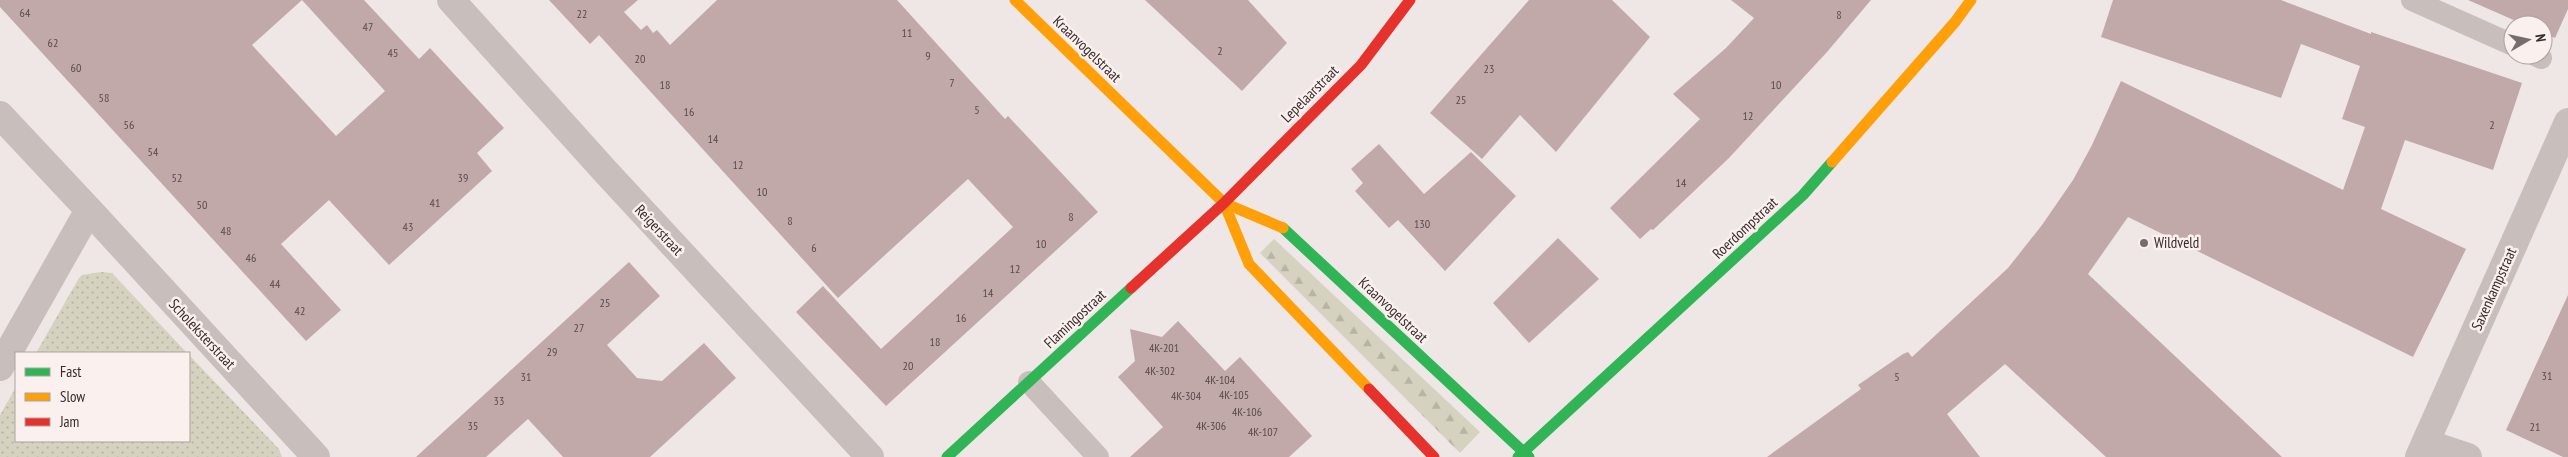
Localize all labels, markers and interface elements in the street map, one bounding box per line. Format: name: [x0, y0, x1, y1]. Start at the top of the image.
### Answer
house number: 64: [20, 5, 31, 20]
house number: 22: [577, 6, 587, 21]
house number: 8: [1836, 7, 1842, 22]
street label: Kraanvogelstraat: [1049, 11, 1125, 86]
north arrow: [2503, 15, 2553, 65]
house number: 47: [363, 19, 373, 34]
house number: 11: [902, 25, 912, 40]
text: N: [2531, 33, 2550, 43]
house number: 62: [48, 35, 58, 50]
house number: 2: [1217, 43, 1223, 58]
house number: 45: [388, 45, 398, 60]
house number: 9: [925, 48, 931, 63]
house number: 20: [635, 51, 645, 66]
house number: 60: [71, 60, 81, 75]
street label: Lepelaarstraat: [1277, 61, 1342, 126]
house number: 23: [1484, 61, 1494, 76]
house number: 7: [949, 75, 955, 90]
house number: 18: [660, 77, 670, 92]
house number: 10: [1771, 77, 1781, 92]
house number: 58: [99, 90, 109, 105]
house number: 25: [1456, 92, 1466, 107]
house number: 5: [974, 102, 980, 117]
house number: 16: [684, 104, 694, 119]
house number: 12: [1743, 108, 1753, 123]
house number: 56: [124, 117, 134, 132]
house number: 2: [2489, 117, 2495, 132]
house number: 14: [708, 131, 719, 146]
house number: 54: [148, 144, 159, 159]
house number: 12: [733, 157, 743, 172]
house number: 52: [172, 170, 182, 185]
house number: 39: [458, 170, 468, 185]
house number: 14: [1676, 175, 1687, 190]
house number: 10: [757, 184, 767, 199]
street label: Roerdompstraat: [1708, 193, 1781, 263]
house number: 41: [430, 195, 440, 210]
house number: 50: [197, 197, 207, 212]
street label: Reigerstraat: [631, 200, 688, 259]
house number: 8: [1068, 209, 1074, 224]
house number: 8: [787, 213, 793, 228]
house number: 130: [1414, 216, 1430, 231]
house number: 43: [403, 219, 413, 234]
house number: 48: [221, 223, 231, 238]
place label: Wildveld: [2154, 233, 2199, 252]
house number: 10: [1036, 236, 1046, 251]
marker: Wildveld: [2138, 237, 2150, 249]
house number: 6: [811, 240, 817, 255]
street label: Saxenkampstraat: [2467, 244, 2520, 333]
house number: 46: [246, 250, 256, 265]
house number: 12: [1010, 261, 1020, 276]
street label: Kraanvogelstraat: [1355, 273, 1432, 346]
house number: 44: [270, 276, 281, 291]
house number: 14: [983, 285, 994, 300]
street label: Flamingostraat: [1040, 285, 1110, 352]
street label: Scholeksterstraat: [165, 295, 240, 373]
house number: 25: [600, 295, 610, 310]
house number: 42: [295, 303, 305, 318]
house number: 16: [956, 310, 966, 325]
house number: 27: [574, 320, 584, 335]
house number: 18: [930, 334, 940, 349]
house number: 4K-201: [1149, 340, 1179, 355]
house number: 29: [547, 344, 557, 359]
legend: [15, 352, 190, 442]
house number: 20: [903, 358, 913, 373]
text: Fast: [60, 362, 81, 381]
house number: 4K-302: [1145, 363, 1175, 378]
house number: 31: [2542, 368, 2552, 383]
house number: 31: [521, 369, 531, 384]
house number: 5: [1894, 369, 1900, 384]
house number: 4K-104: [1205, 372, 1236, 387]
text: Slow: [60, 387, 85, 406]
house number: 4K-105: [1219, 387, 1249, 402]
house number: 4K-304: [1171, 388, 1202, 403]
house number: 33: [494, 393, 504, 408]
house number: 4K-106: [1232, 404, 1262, 419]
text: Jam: [59, 412, 79, 431]
house number: 35: [468, 418, 478, 433]
house number: 4K-306: [1196, 418, 1226, 433]
house number: 21: [2530, 419, 2540, 434]
house number: 4K-107: [1248, 424, 1278, 439]

